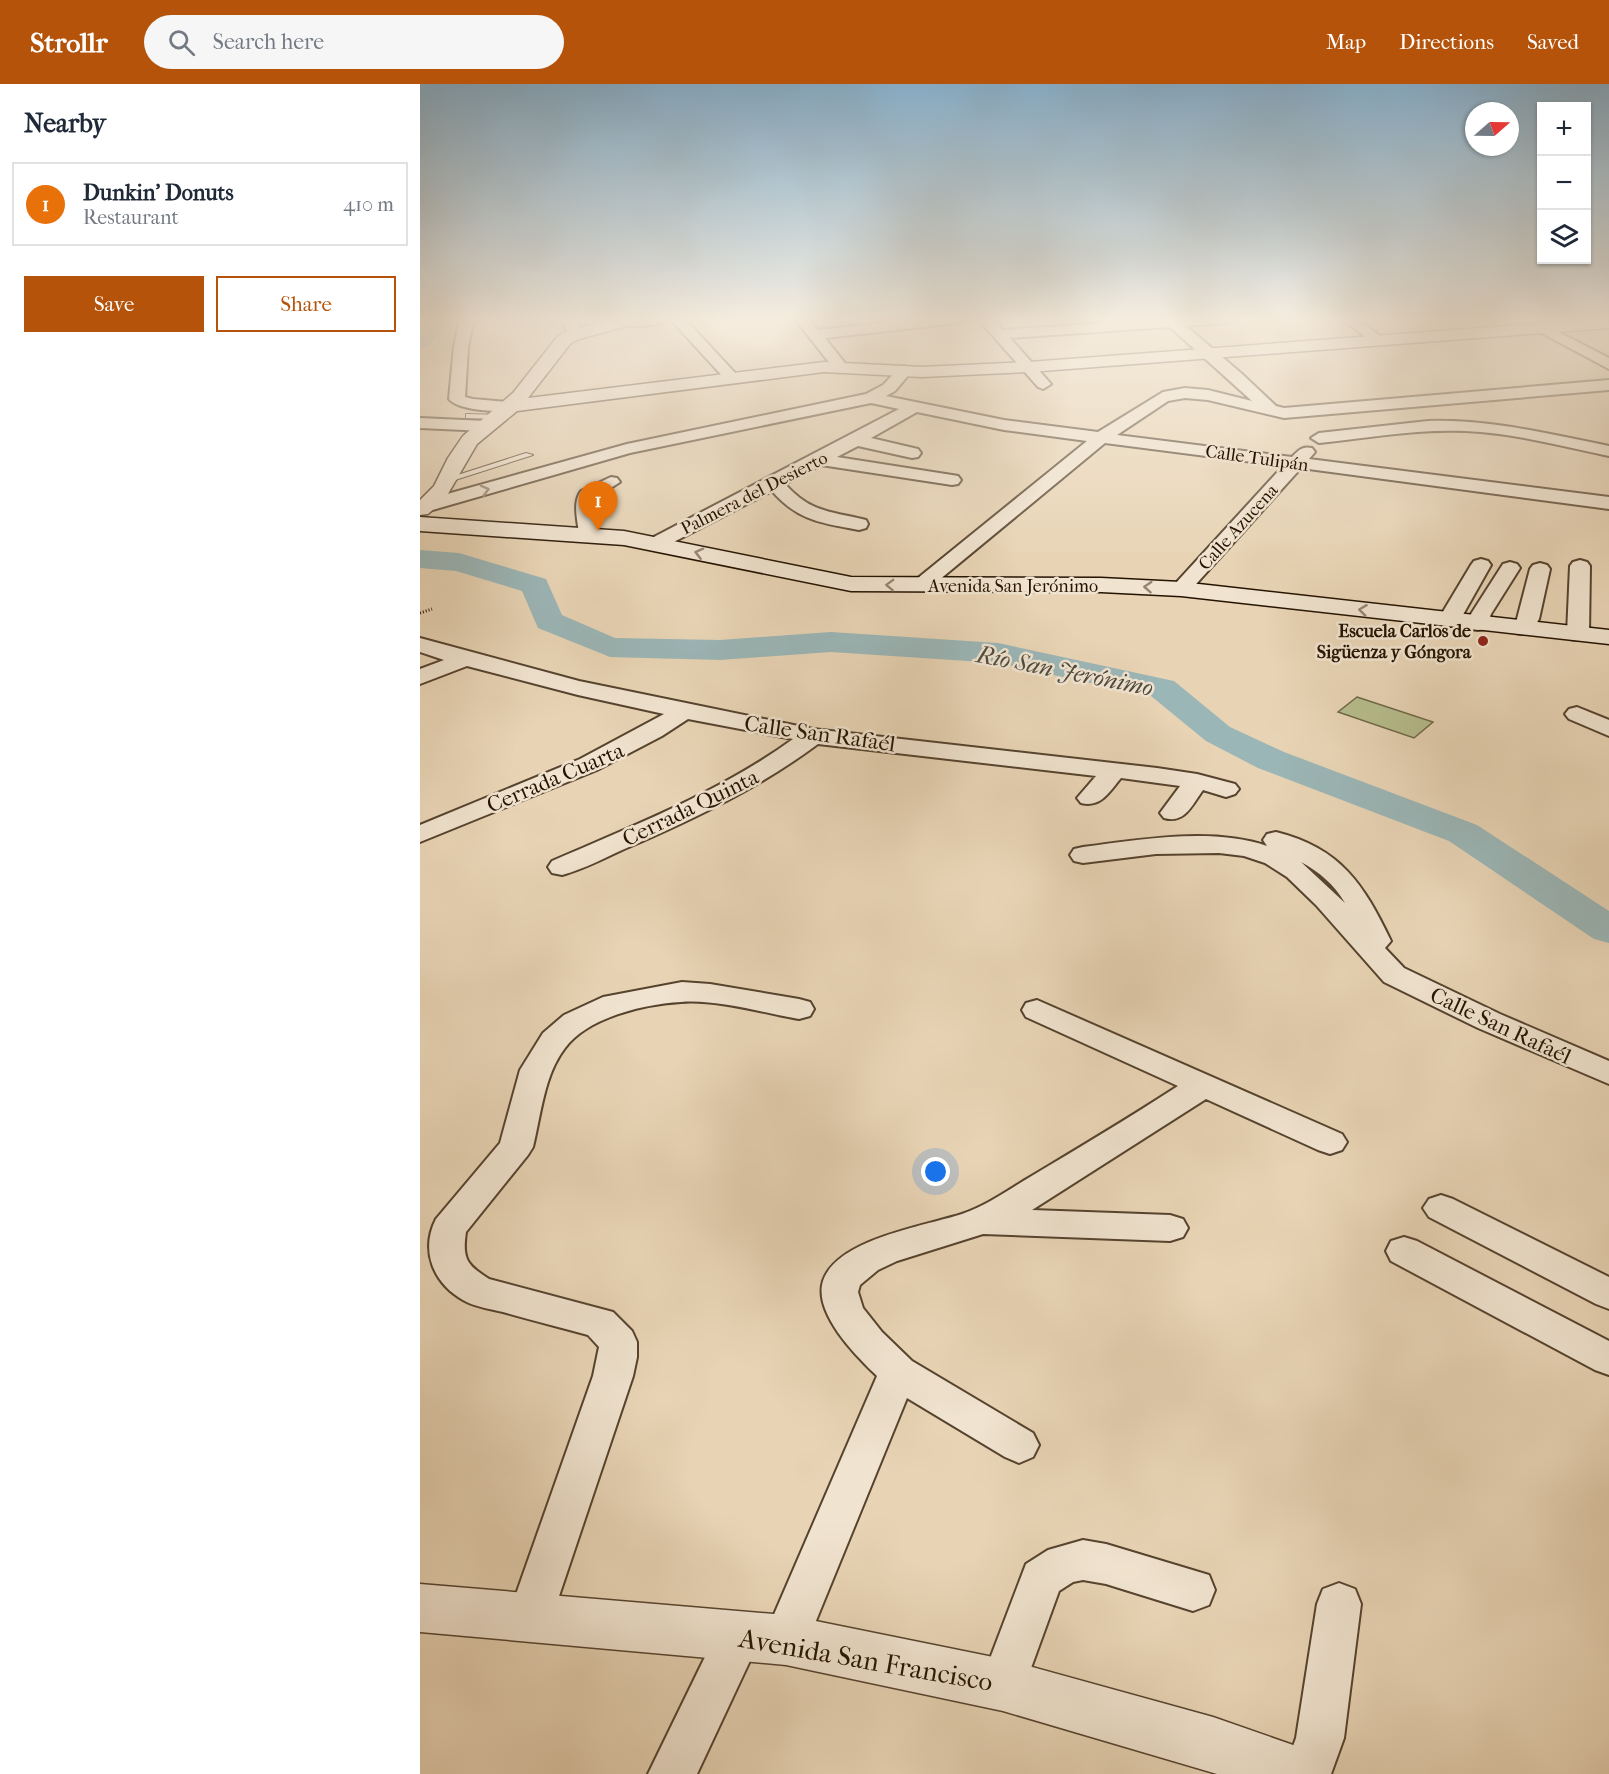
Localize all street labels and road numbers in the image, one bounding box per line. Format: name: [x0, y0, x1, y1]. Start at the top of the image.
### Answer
street label: Calle Tulipán: [1204, 441, 1310, 476]
street label: Palmera del Desierto: [677, 447, 831, 540]
street label: Calle Azucena: [1194, 480, 1283, 575]
street label: Avenida San Jerónimo: [927, 576, 1098, 597]
street label: Calle San Rafaél: [743, 711, 897, 757]
street label: Cerrada Cuarta: [483, 737, 629, 818]
street label: Cerrada Quinta: [618, 763, 763, 852]
street label: Calle San Rafaél: [1426, 982, 1575, 1070]
street label: Avenida San Francisco: [736, 1622, 995, 1698]

